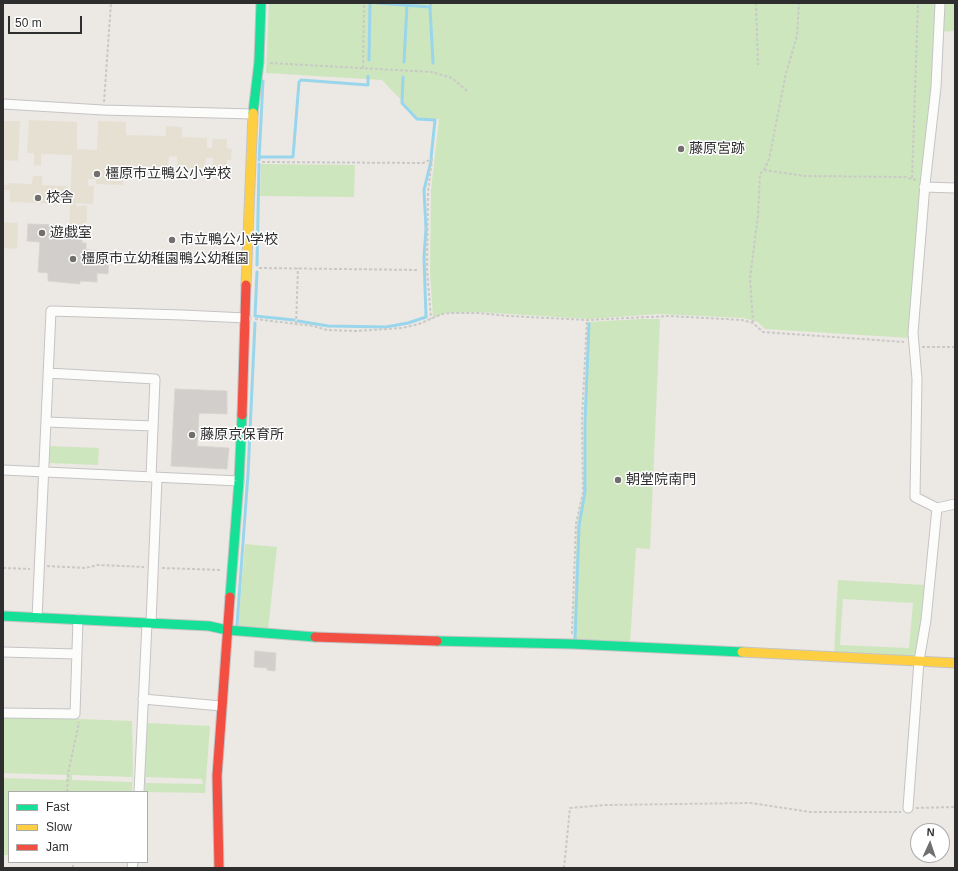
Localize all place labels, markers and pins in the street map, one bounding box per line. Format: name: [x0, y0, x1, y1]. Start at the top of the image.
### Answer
place label: 藤原宮跡: [689, 141, 745, 157]
marker: 藤原宮跡: [676, 144, 686, 154]
place label: 橿原市立鴨公小学校: [105, 166, 231, 182]
marker: 橿原市立鴨公小学校: [92, 169, 102, 179]
place label: 校舎: [46, 190, 74, 206]
marker: 校舎: [33, 193, 43, 203]
place label: 遊戯室: [50, 225, 92, 241]
marker: 遊戯室: [37, 228, 47, 238]
place label: 市立鴨公小学校: [180, 232, 278, 248]
marker: 市立鴨公小学校: [167, 235, 177, 245]
place label: 橿原市立幼稚園鴨公幼稚園: [81, 251, 249, 267]
marker: 橿原市立幼稚園鴨公幼稚園: [68, 254, 78, 264]
place label: 藤原京保育所: [200, 427, 284, 443]
marker: 藤原京保育所: [187, 430, 197, 440]
place label: 朝堂院南門: [626, 472, 696, 488]
marker: 朝堂院南門: [613, 475, 623, 485]

